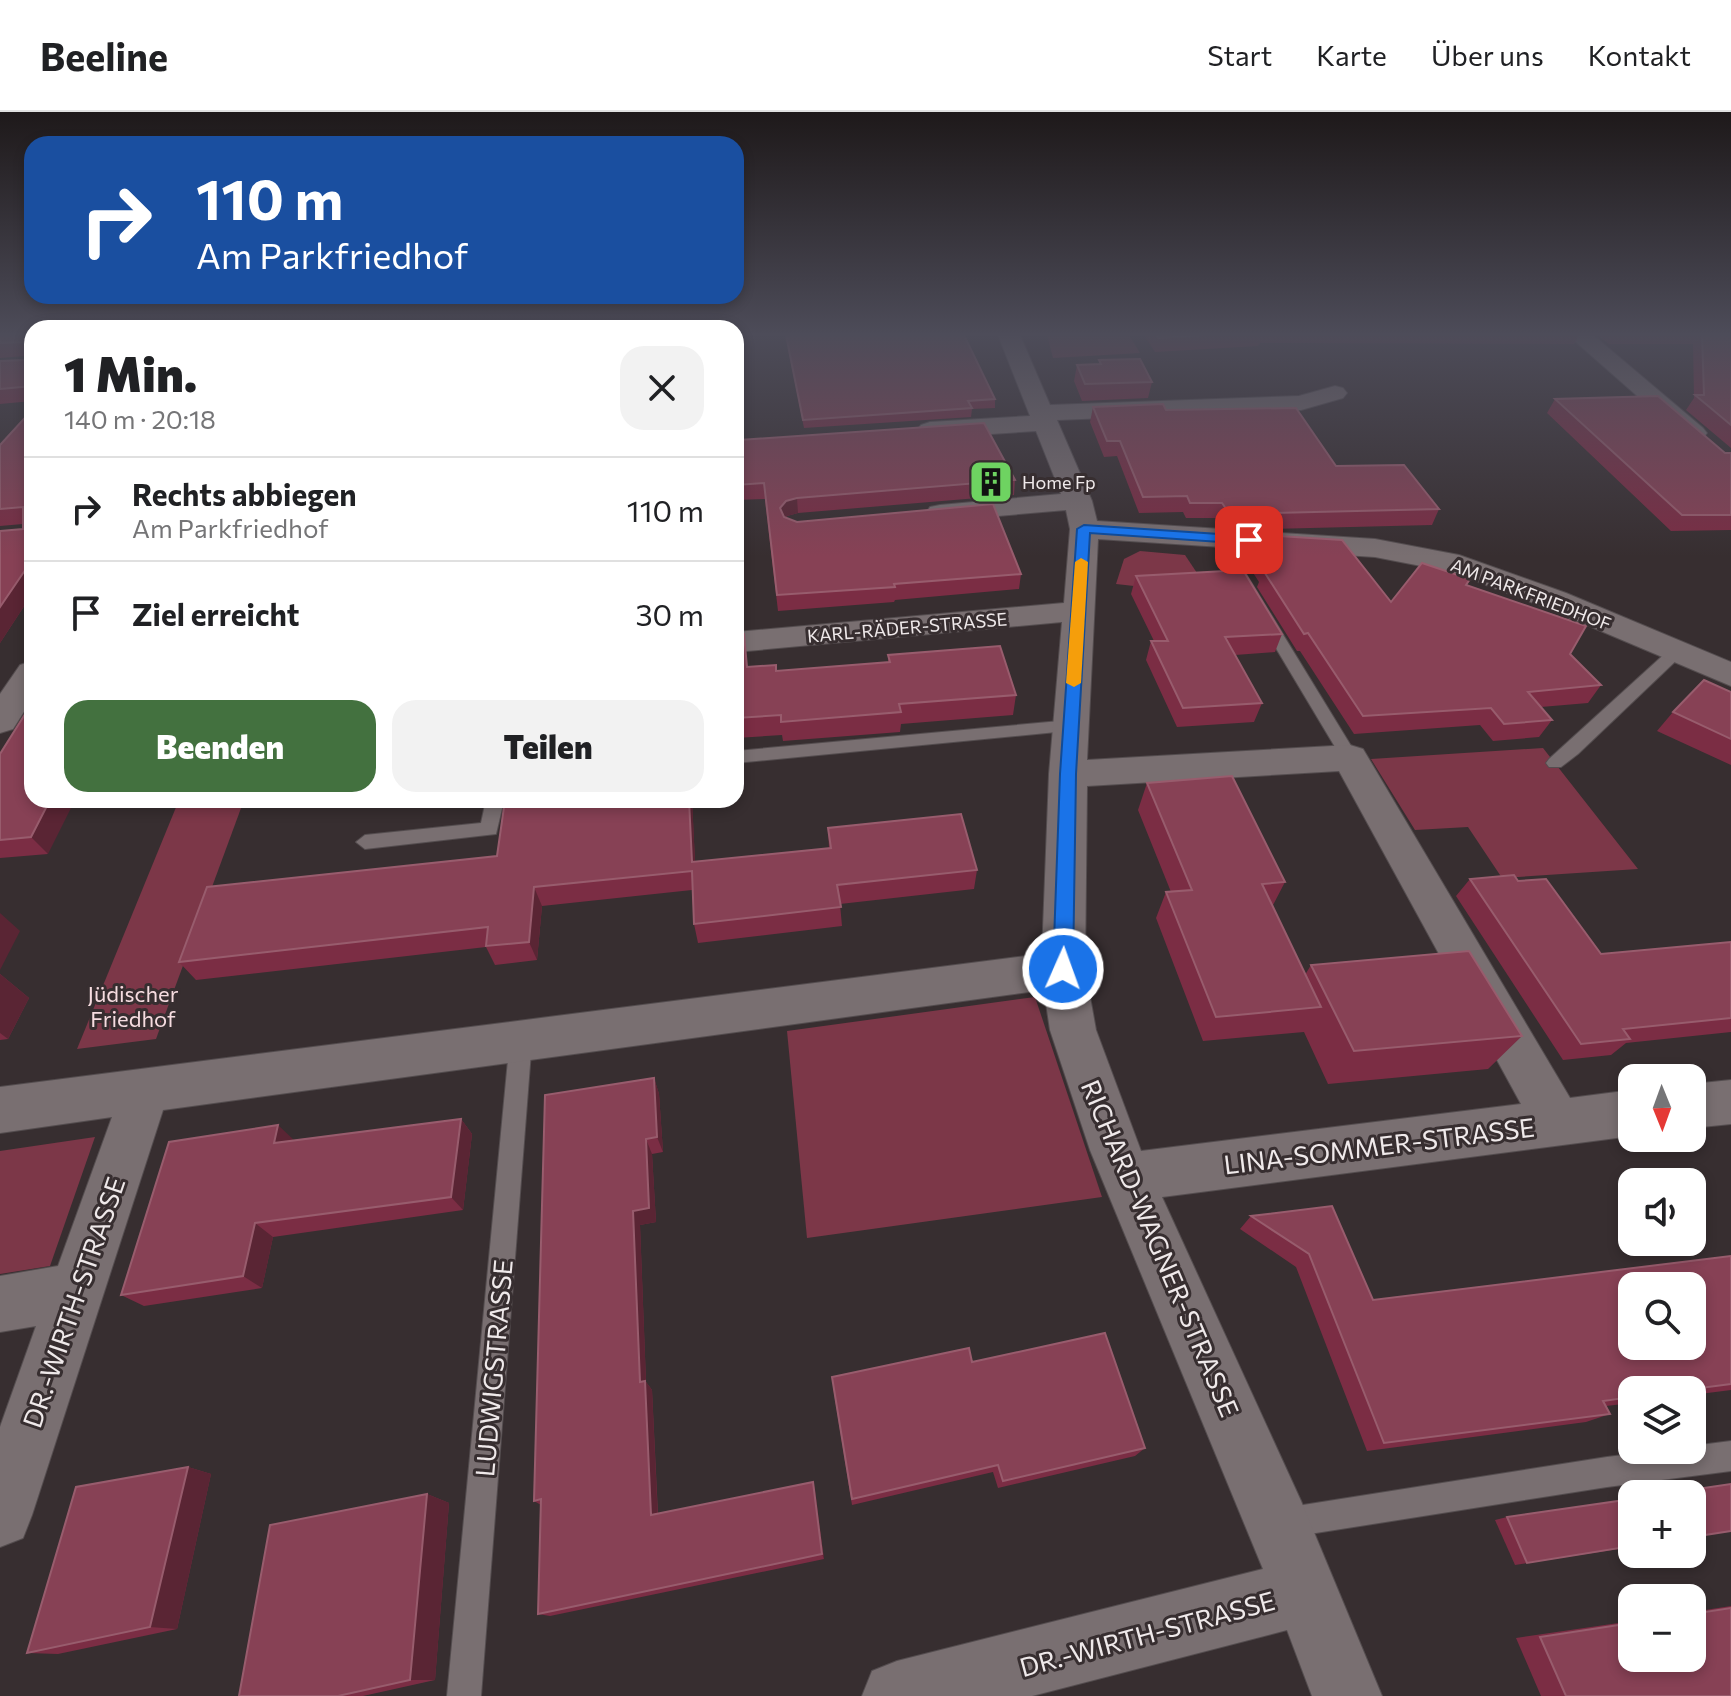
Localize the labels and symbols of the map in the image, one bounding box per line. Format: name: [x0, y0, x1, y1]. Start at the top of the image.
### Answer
building icon: Home Fp: [967, 458, 1015, 506]
place label: Home Fp: [1022, 471, 1096, 493]
pin: [1215, 506, 1283, 574]
street label: AM PARKFRIEDHOF: [1448, 553, 1614, 635]
street label: KARL-RÄDER-STRASSE: [806, 607, 1008, 647]
position arrow: [1021, 927, 1105, 1011]
park label: Jüdischer Friedhof: [88, 980, 179, 1032]
north arrow: [1618, 1064, 1706, 1152]
street label: RICHARD-WAGNER-STRASSE: [1076, 1075, 1246, 1421]
street label: LINA-SOMMER-STRASSE: [1222, 1111, 1536, 1179]
street label: DR.-WIRTH-STRASSE: [16, 1173, 130, 1431]
street label: LUDWIGSTRASSE: [468, 1258, 518, 1478]
street label: DR.-WIRTH-STRASSE: [1016, 1584, 1278, 1682]

